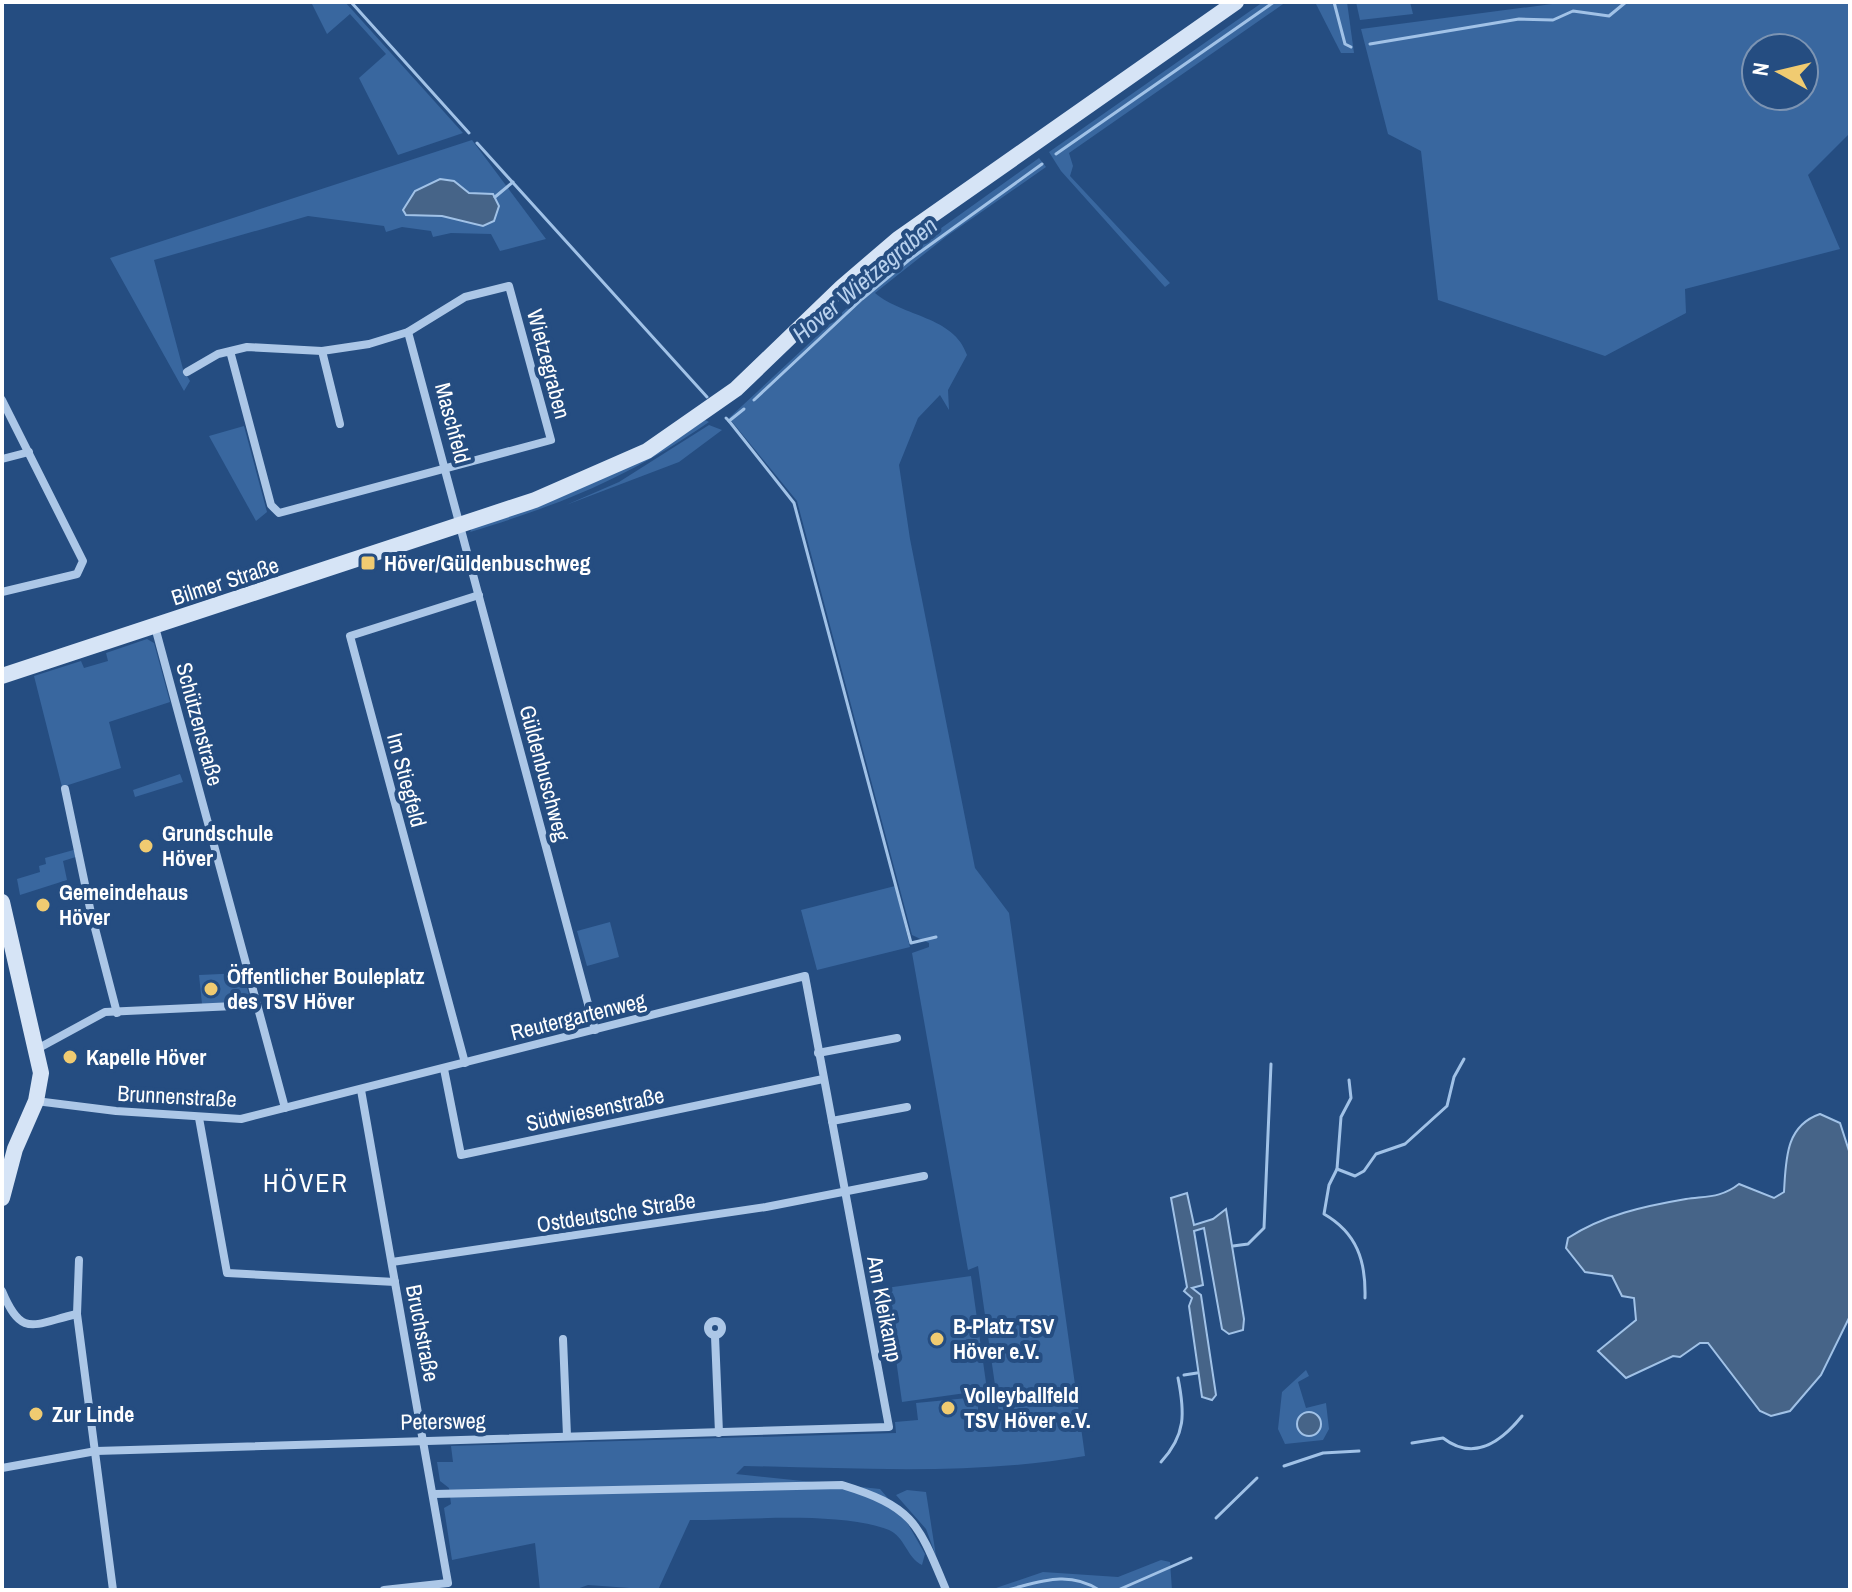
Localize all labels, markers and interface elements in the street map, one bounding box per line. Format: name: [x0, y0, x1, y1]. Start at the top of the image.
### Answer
north arrow: [1740, 32, 1820, 112]
text: N: [1744, 61, 1776, 78]
water label: Hover Wietzegraben: [785, 209, 944, 349]
street label: Wietzegraben: [520, 306, 578, 422]
street label: Maschfeld: [428, 379, 478, 467]
place label: Höver/Güldenbuschweg: [384, 548, 591, 578]
street label: Bilmer Straße: [167, 550, 283, 612]
marker: Höver/Güldenbuschweg: [359, 554, 377, 572]
street label: Schützenstraße: [169, 659, 231, 789]
street label: Güldenbuschweg: [512, 702, 578, 844]
street label: Im Stiegfeld: [380, 730, 434, 830]
place label: Grundschule Höver: [162, 818, 273, 873]
marker: Grundschule Höver: [137, 837, 155, 855]
place label: Gemeindehaus Höver: [59, 877, 188, 932]
marker: Gemeindehaus Höver: [34, 896, 52, 914]
place label: Öffentlicher Bouleplatz des TSV Höver: [227, 961, 424, 1016]
marker: Öffentlicher Bouleplatz des TSV Höver: [202, 980, 220, 998]
street label: Reutergartenweg: [507, 985, 649, 1047]
place label: Kapelle Höver: [86, 1042, 206, 1072]
marker: Kapelle Höver: [61, 1048, 79, 1066]
street label: Brunnenstraße: [117, 1078, 237, 1114]
street label: Südwiesenstraße: [523, 1080, 667, 1138]
district label: HÖVER: [263, 1165, 349, 1200]
street label: Ostdeutsche Straße: [534, 1185, 698, 1239]
street label: Am Kleikamp: [860, 1253, 910, 1365]
street label: Bruchstraße: [399, 1282, 447, 1384]
place label: B-Platz TSV Höver e.V.: [953, 1311, 1055, 1366]
marker: B-Platz TSV Höver e.V.: [928, 1330, 946, 1348]
place label: Volleyballfeld TSV Höver e.V.: [964, 1380, 1091, 1435]
place label: Zur Linde: [52, 1399, 134, 1429]
marker: Volleyballfeld TSV Höver e.V.: [939, 1399, 957, 1417]
marker: Zur Linde: [27, 1405, 45, 1423]
street label: Petersweg: [400, 1405, 486, 1437]

